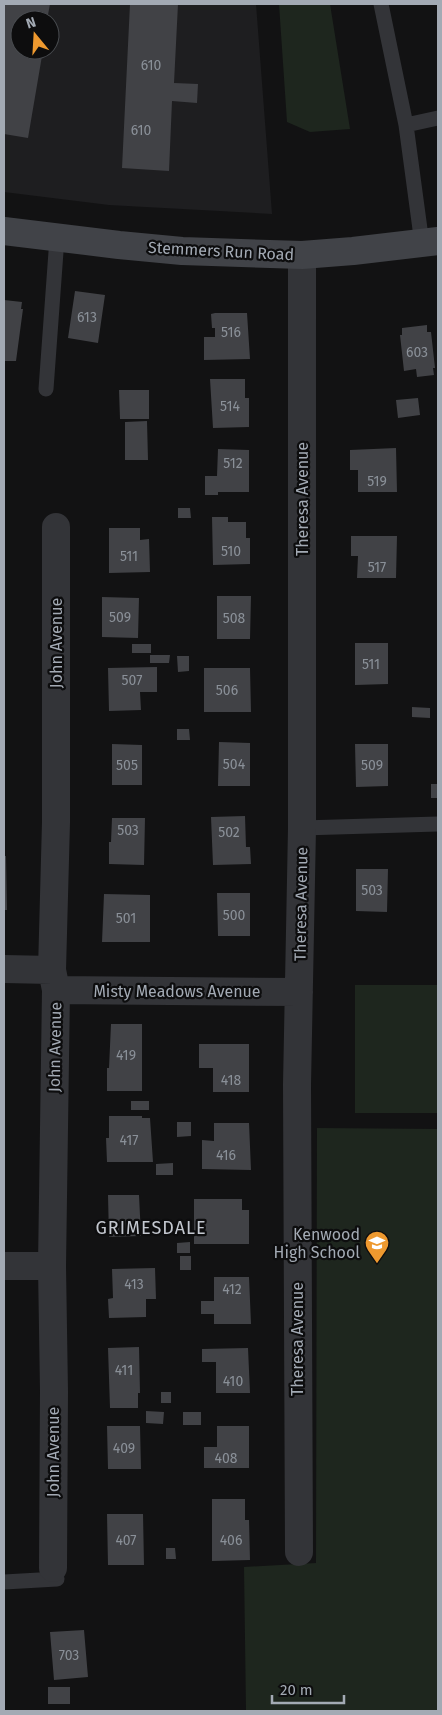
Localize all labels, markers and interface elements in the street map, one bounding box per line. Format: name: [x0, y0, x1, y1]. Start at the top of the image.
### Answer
north arrow: [10, 10, 60, 60]
text: N: [24, 14, 38, 33]
house number: 610: [141, 57, 162, 74]
house number: 610: [131, 122, 152, 139]
street label: Stemmers Run Road: [147, 238, 295, 264]
house number: 613: [77, 309, 97, 326]
house number: 516: [221, 324, 241, 341]
house number: 603: [406, 344, 428, 361]
house number: 514: [220, 398, 240, 415]
street label: Theresa Avenue: [293, 442, 312, 556]
house number: 512: [223, 455, 243, 472]
house number: 519: [367, 473, 387, 490]
house number: 510: [221, 543, 241, 560]
house number: 511: [120, 548, 138, 565]
house number: 517: [368, 559, 386, 576]
street label: John Avenue: [47, 598, 66, 688]
house number: 509: [109, 609, 131, 626]
house number: 508: [223, 610, 246, 627]
house number: 511: [362, 656, 380, 673]
house number: 507: [122, 672, 142, 689]
house number: 506: [216, 682, 238, 699]
house number: 504: [223, 756, 246, 773]
house number: 505: [116, 757, 138, 774]
house number: 509: [361, 757, 383, 774]
house number: 503: [117, 822, 139, 839]
house number: 502: [218, 824, 240, 841]
street label: Theresa Avenue: [291, 847, 311, 961]
house number: 503: [361, 882, 383, 899]
house number: 500: [223, 907, 246, 924]
house number: 501: [116, 910, 136, 927]
street label: Misty Meadows Avenue: [93, 982, 261, 1001]
street label: John Avenue: [45, 1002, 65, 1092]
house number: 419: [116, 1047, 136, 1064]
house number: 418: [221, 1072, 241, 1089]
house number: 417: [120, 1132, 138, 1149]
house number: 416: [216, 1147, 236, 1164]
district label: GRIMESDALE: [95, 1217, 207, 1239]
place label: Kenwood High School: [274, 1225, 360, 1262]
school or university icon: Kenwood High School: [364, 1230, 390, 1264]
house number: 413: [124, 1276, 144, 1293]
house number: 412: [222, 1281, 242, 1298]
street label: Theresa Avenue: [288, 1282, 307, 1396]
house number: 411: [115, 1362, 133, 1379]
house number: 410: [223, 1373, 243, 1390]
street label: John Avenue: [44, 1407, 63, 1497]
house number: 409: [113, 1440, 135, 1457]
house number: 408: [215, 1450, 238, 1467]
house number: 407: [115, 1532, 137, 1549]
house number: 406: [220, 1532, 242, 1549]
house number: 703: [59, 1647, 79, 1664]
scale bar: [272, 1672, 344, 1704]
text: 20 m: [280, 1681, 313, 1699]

